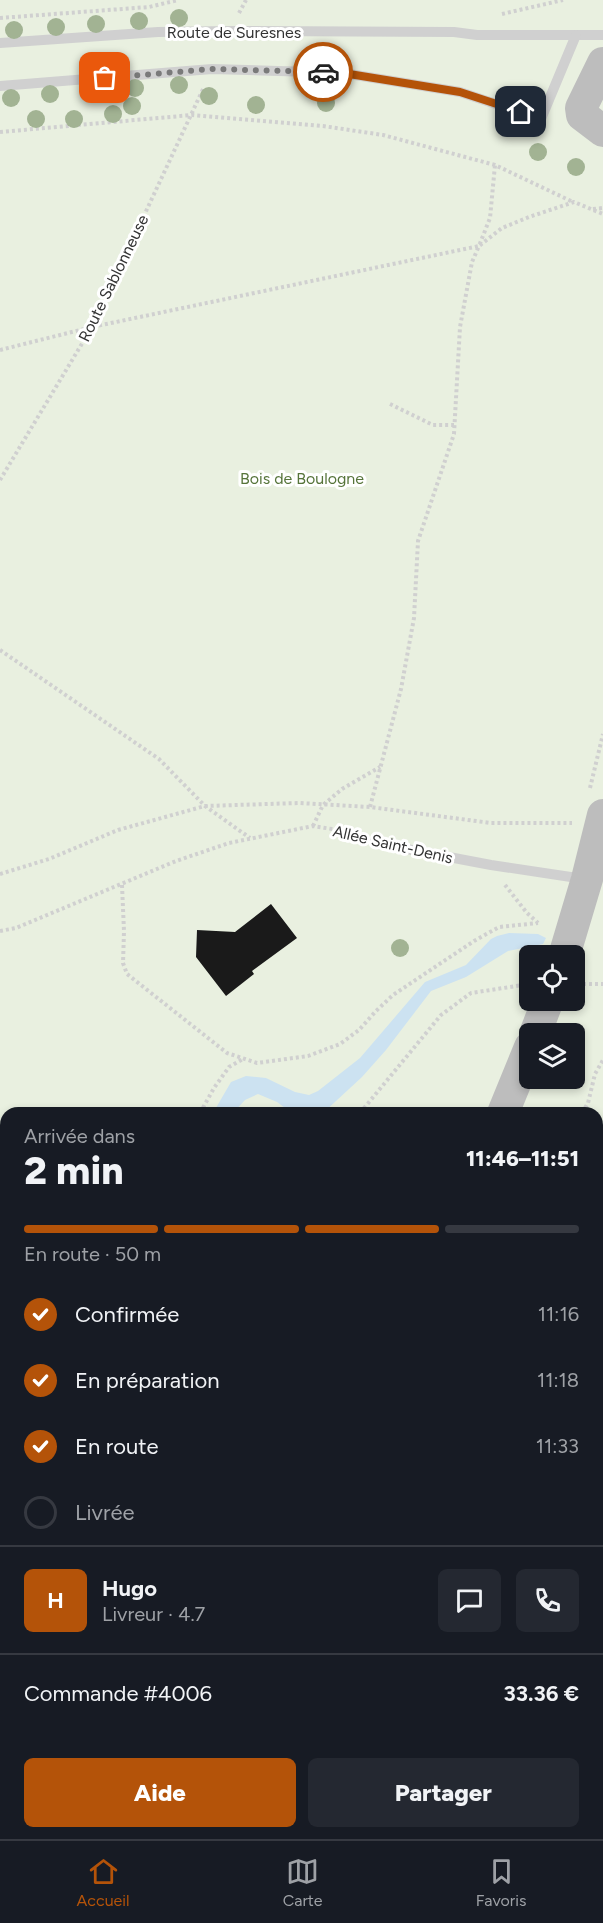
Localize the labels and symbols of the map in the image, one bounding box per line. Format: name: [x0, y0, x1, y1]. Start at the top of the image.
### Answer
street label: Route de Suresnes: [167, 23, 301, 42]
courier: [293, 42, 353, 102]
pin: [79, 52, 130, 103]
pin: [495, 86, 546, 137]
street label: Route Sablonneuse: [74, 211, 153, 345]
park label: Bois de Boulogne: [240, 469, 364, 488]
street label: Allée Saint-Denis: [331, 821, 455, 868]

